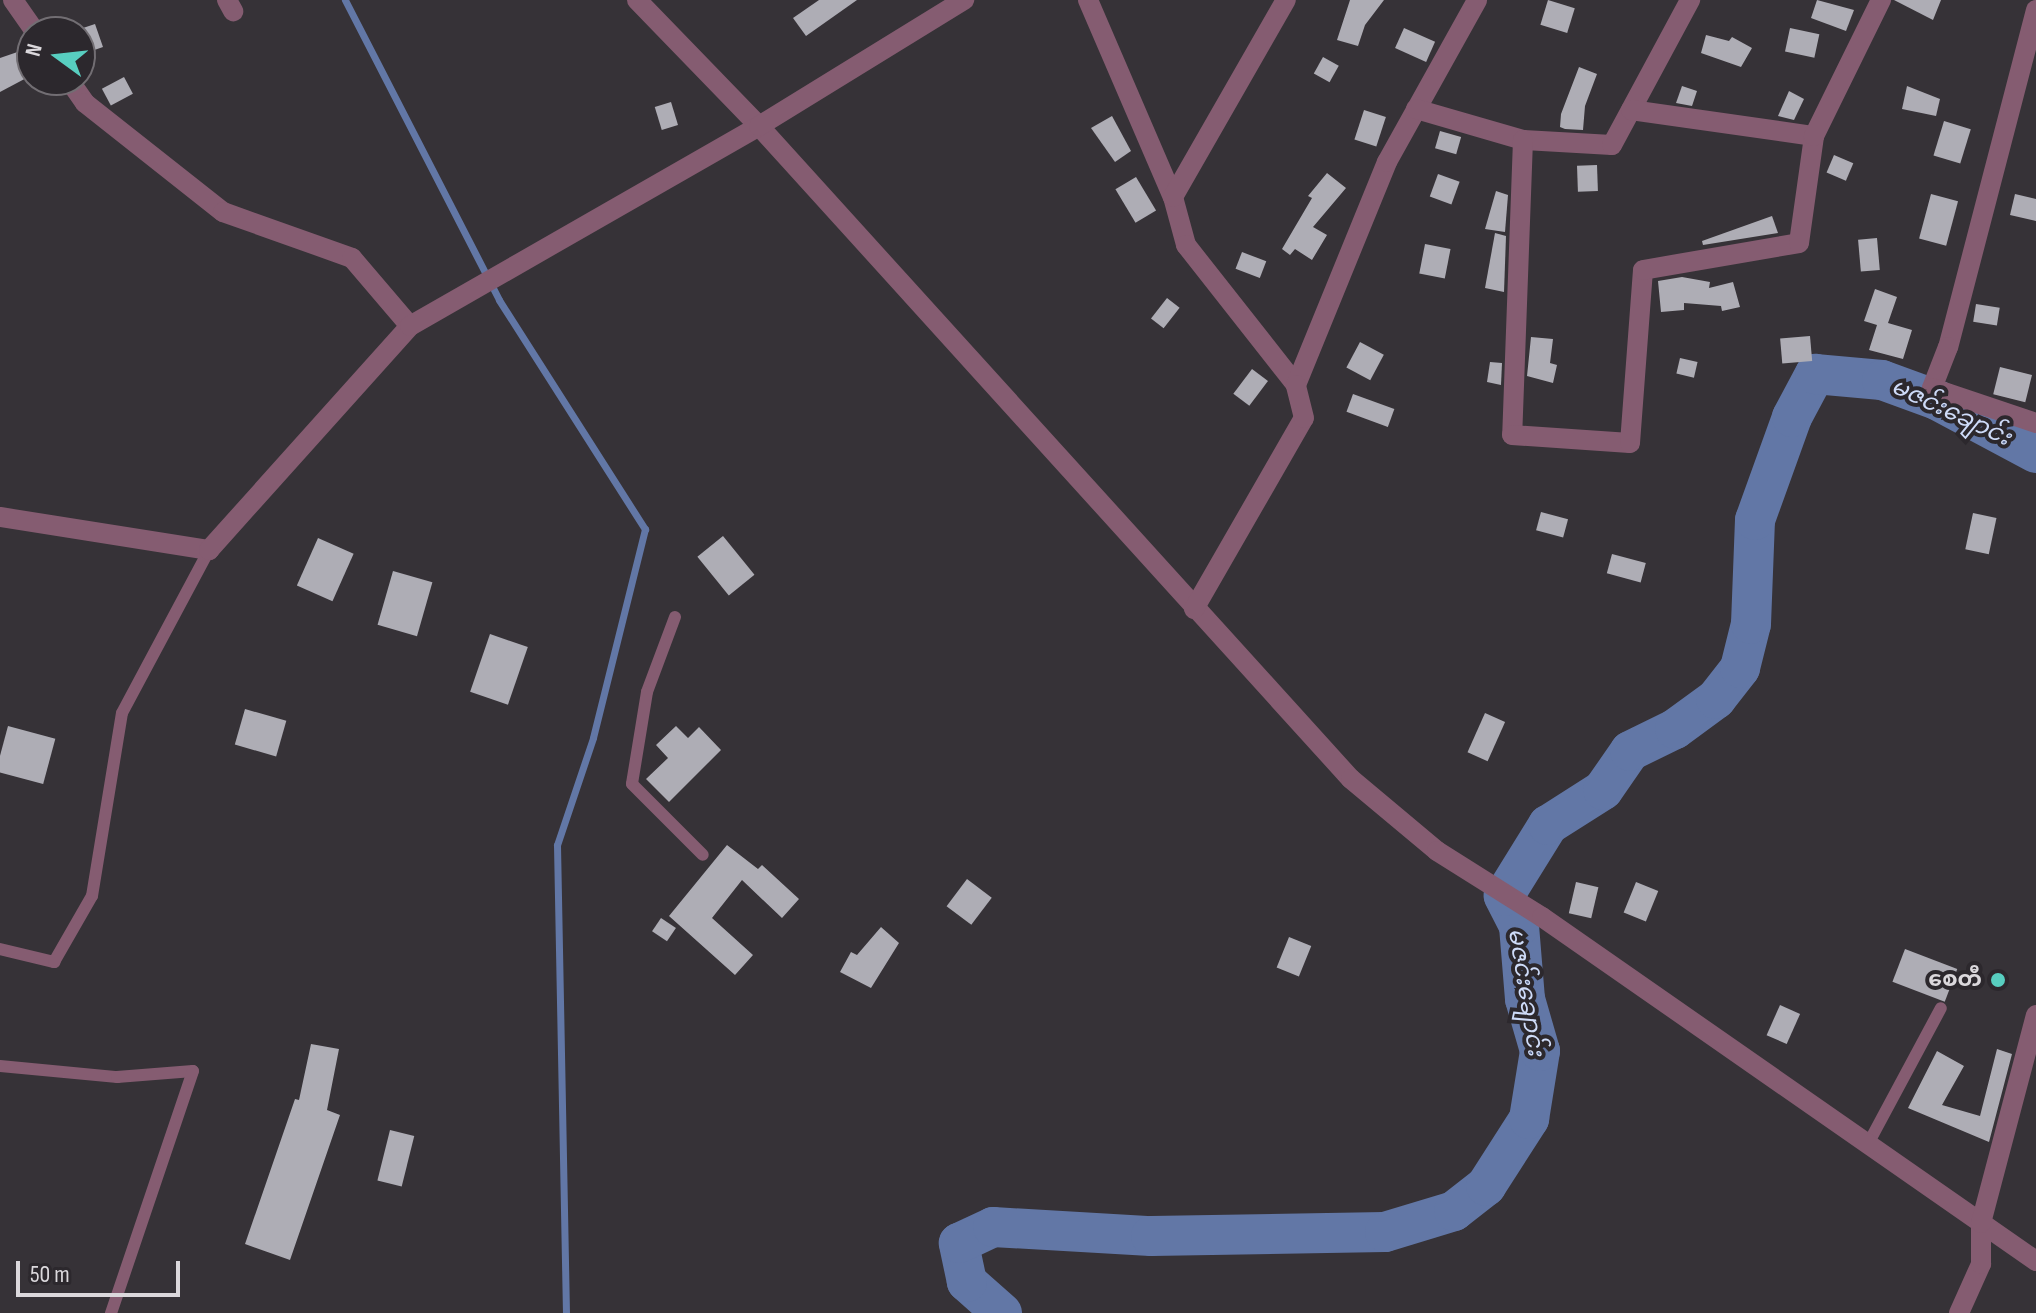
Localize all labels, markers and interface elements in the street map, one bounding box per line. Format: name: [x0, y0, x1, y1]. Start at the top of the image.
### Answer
north arrow: [16, 16, 96, 96]
text: N: [20, 41, 49, 59]
water label: မဇင်းချောင်း: [1887, 372, 2015, 452]
water label: မဇင်းချောင်း: [1502, 926, 1550, 1058]
place label: စေတီ: [1928, 967, 1982, 993]
marker: စေတီ: [1989, 971, 2007, 989]
scale bar: [20, 1245, 184, 1295]
text: 50 m: [30, 1260, 70, 1289]

